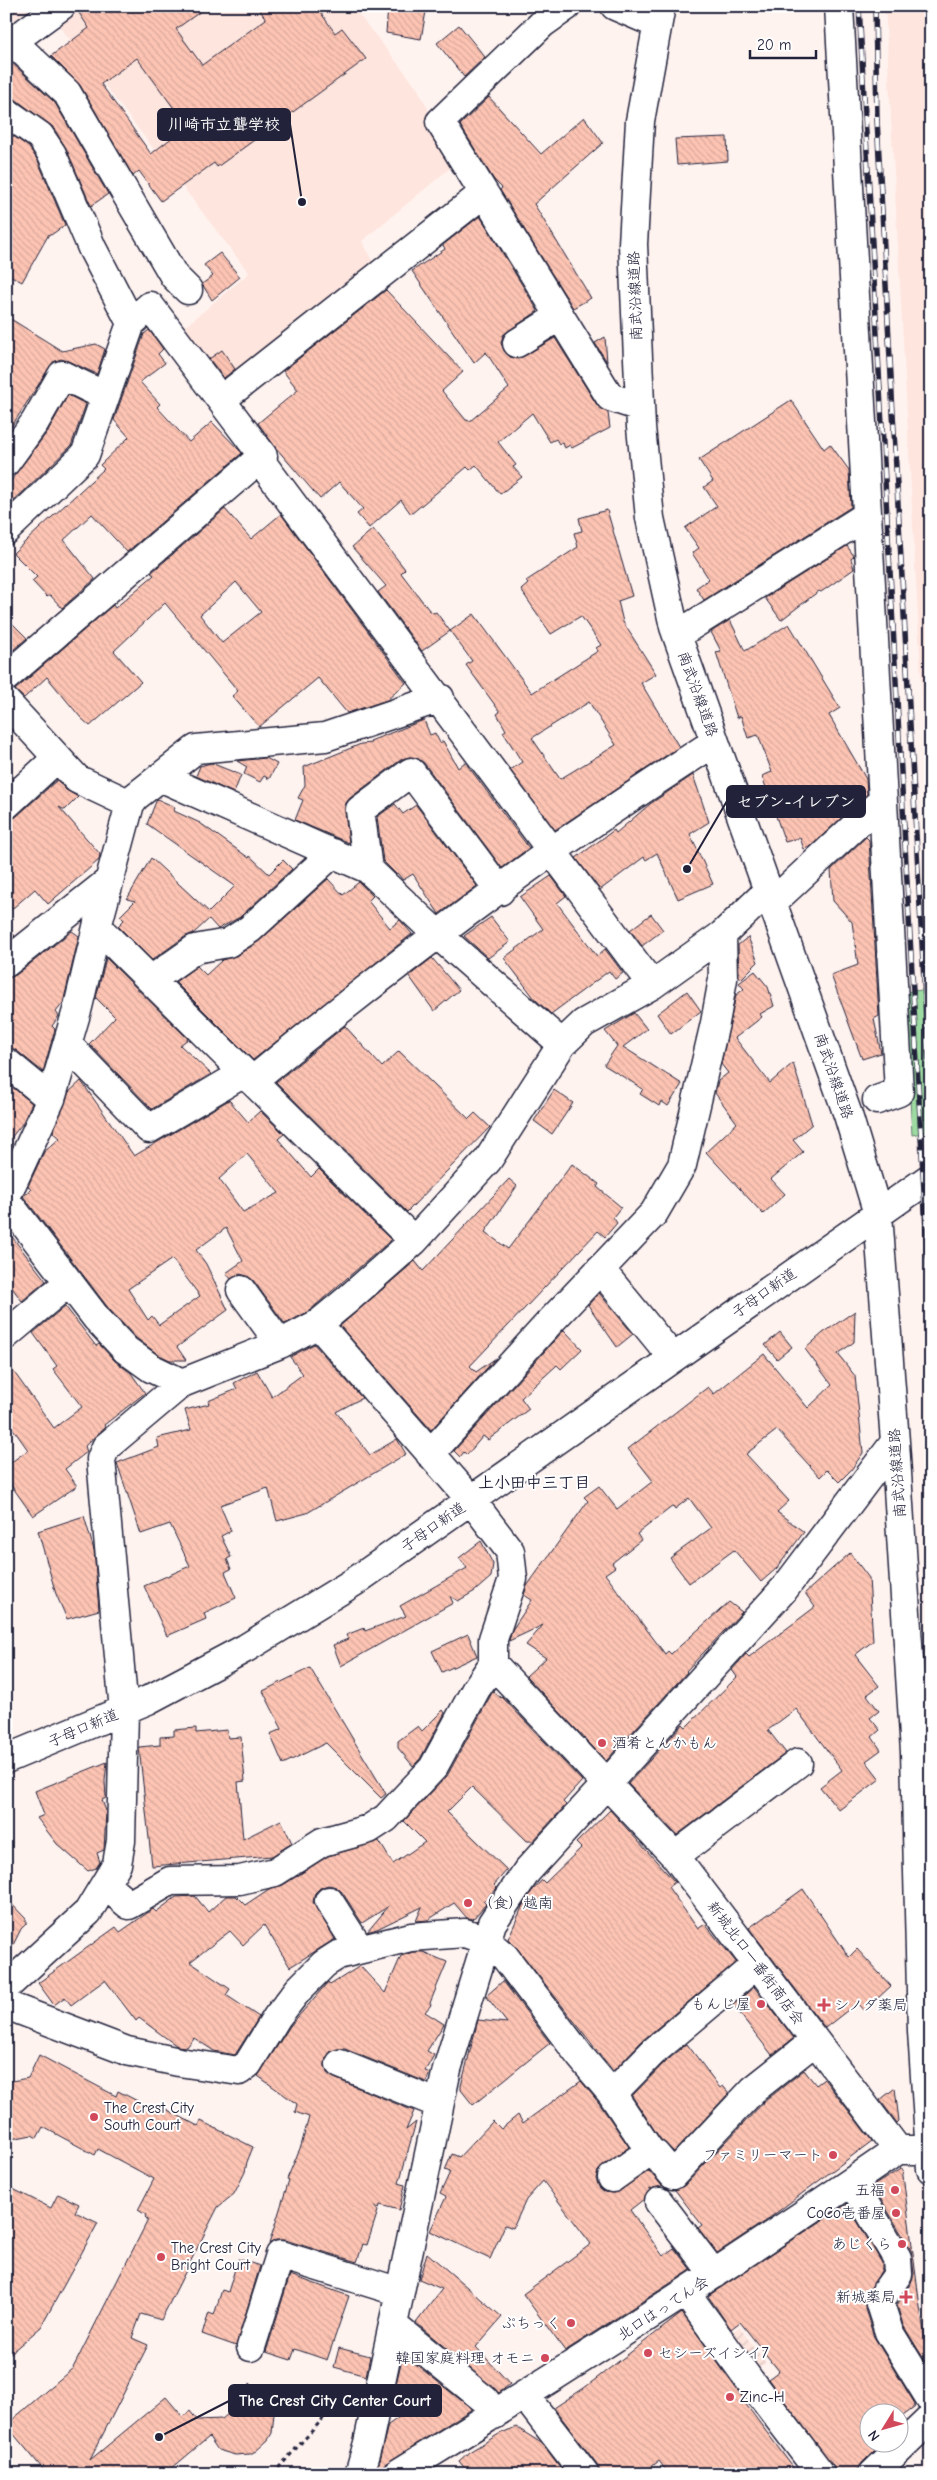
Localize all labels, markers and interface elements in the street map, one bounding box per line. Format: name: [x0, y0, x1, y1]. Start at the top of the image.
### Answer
scale bar: [750, 28, 816, 60]
text: 20 m: [757, 36, 791, 54]
callout: 川崎市立聾学校: [158, 109, 290, 140]
text: 川崎市立聾学校: [168, 116, 280, 134]
street label: 南武沿線道路: [624, 251, 646, 341]
street label: 南武沿線道路: [674, 649, 722, 739]
callout: セブン-イレブン: [727, 786, 865, 817]
text: セブン-イレブン: [737, 793, 855, 811]
street label: 南武沿線道路: [811, 1031, 857, 1121]
street label: 子母口新道: [728, 1264, 800, 1322]
street label: 南武沿線道路: [885, 1427, 909, 1519]
district label: 上小田中三丁目: [478, 1474, 590, 1492]
street label: 子母口新道: [397, 1498, 469, 1556]
street label: 子母口新道: [45, 1705, 121, 1751]
place label: 酒肴とんかもん: [612, 1734, 717, 1752]
marker: 酒肴とんかもん: [596, 1737, 608, 1749]
place label: （食）越南: [478, 1894, 553, 1912]
marker: （食）越南: [462, 1897, 474, 1909]
street label: 新城北口一番街商店会: [704, 1898, 808, 2028]
place label: もんじ屋: [691, 1995, 751, 2013]
place label: シノダ薬局: [834, 1996, 908, 2014]
marker: もんじ屋: [755, 1998, 767, 2010]
marker: シノダ薬局: [818, 1999, 830, 2011]
place label: The Crest City South Court: [104, 2099, 194, 2134]
marker: The Crest City South Court: [88, 2111, 100, 2123]
place label: ファミリーマート: [703, 2146, 823, 2164]
marker: ファミリーマート: [827, 2149, 839, 2161]
place label: 五福: [855, 2181, 885, 2199]
marker: 五福: [889, 2184, 901, 2196]
place label: CoCo壱番屋: [807, 2204, 886, 2222]
marker: CoCo壱番屋: [890, 2207, 902, 2219]
place label: あじくら: [832, 2235, 892, 2253]
marker: あじくら: [896, 2238, 908, 2250]
place label: The Crest City Bright Court: [171, 2239, 261, 2274]
marker: The Crest City Bright Court: [155, 2251, 167, 2263]
street label: 北口はってん会: [614, 2272, 712, 2344]
place label: 新城薬局: [836, 2288, 896, 2306]
marker: 新城薬局: [900, 2291, 912, 2303]
place label: ぷちっく: [501, 2314, 561, 2332]
marker: ぷちっく: [565, 2317, 577, 2329]
place label: セシーズイシイ7: [658, 2344, 769, 2362]
marker: セシーズイシイ7: [642, 2347, 654, 2359]
place label: 韓国家庭料理 オモニ: [395, 2349, 535, 2367]
marker: 韓国家庭料理 オモニ: [539, 2352, 551, 2364]
callout: The Crest City Center Court: [229, 2385, 441, 2416]
place label: Zinc-H: [740, 2388, 785, 2406]
marker: Zinc-H: [724, 2391, 736, 2403]
text: The Crest City Center Court: [239, 2392, 432, 2410]
north arrow: [860, 2402, 910, 2452]
text: N: [864, 2427, 884, 2444]

